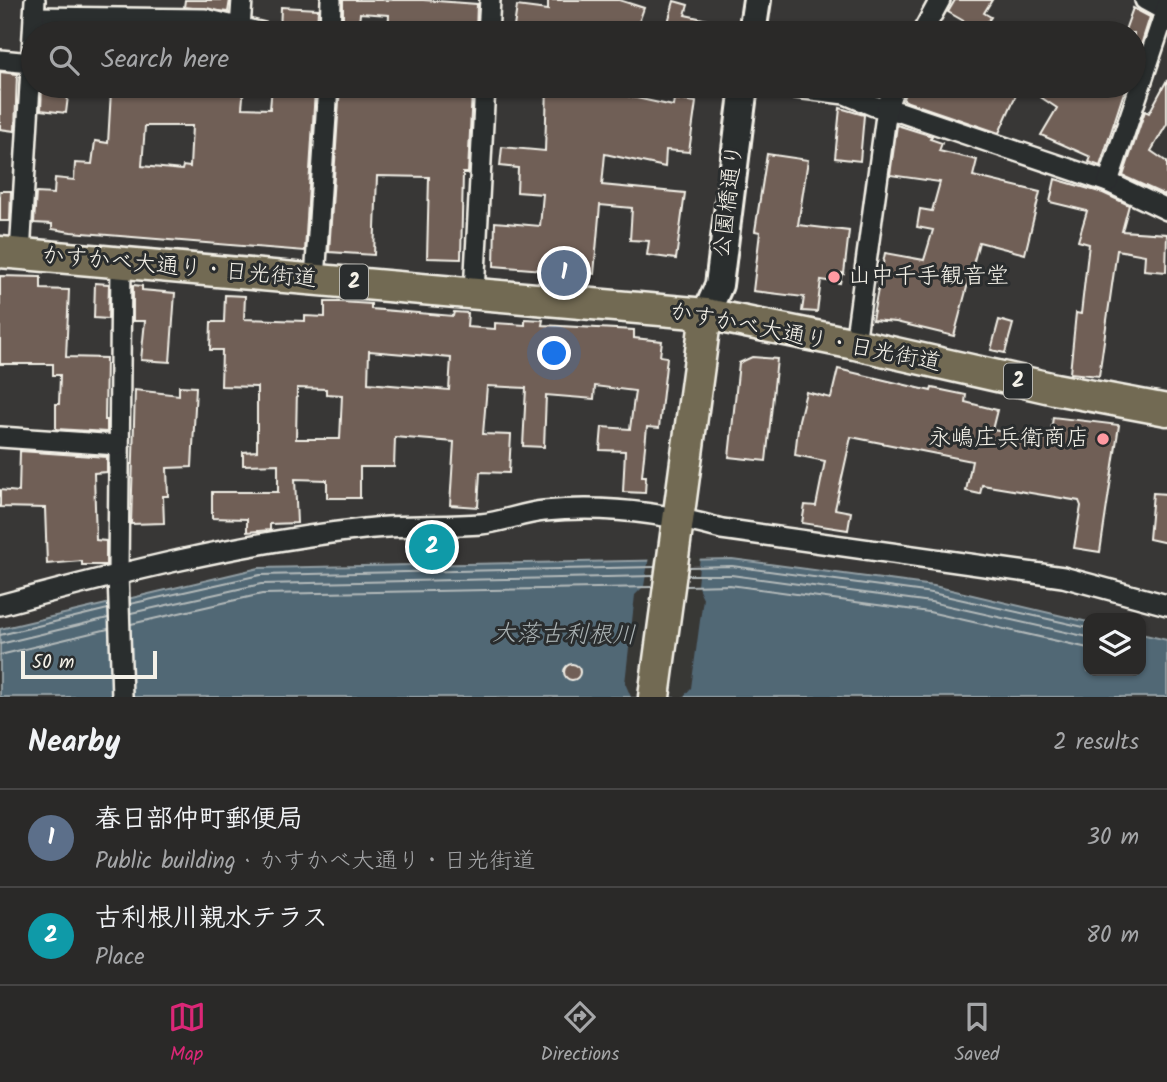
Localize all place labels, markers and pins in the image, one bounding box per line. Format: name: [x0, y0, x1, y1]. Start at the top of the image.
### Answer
pin: 1: [541, 247, 587, 299]
place label: 山中千手観音堂: [848, 259, 1009, 295]
marker: 山中千手観音堂: [826, 269, 842, 285]
place label: 永嶋庄兵衛商店: [928, 421, 1089, 457]
marker: 永嶋庄兵衛商店: [1095, 431, 1111, 447]
pin: 2: [409, 521, 455, 573]

